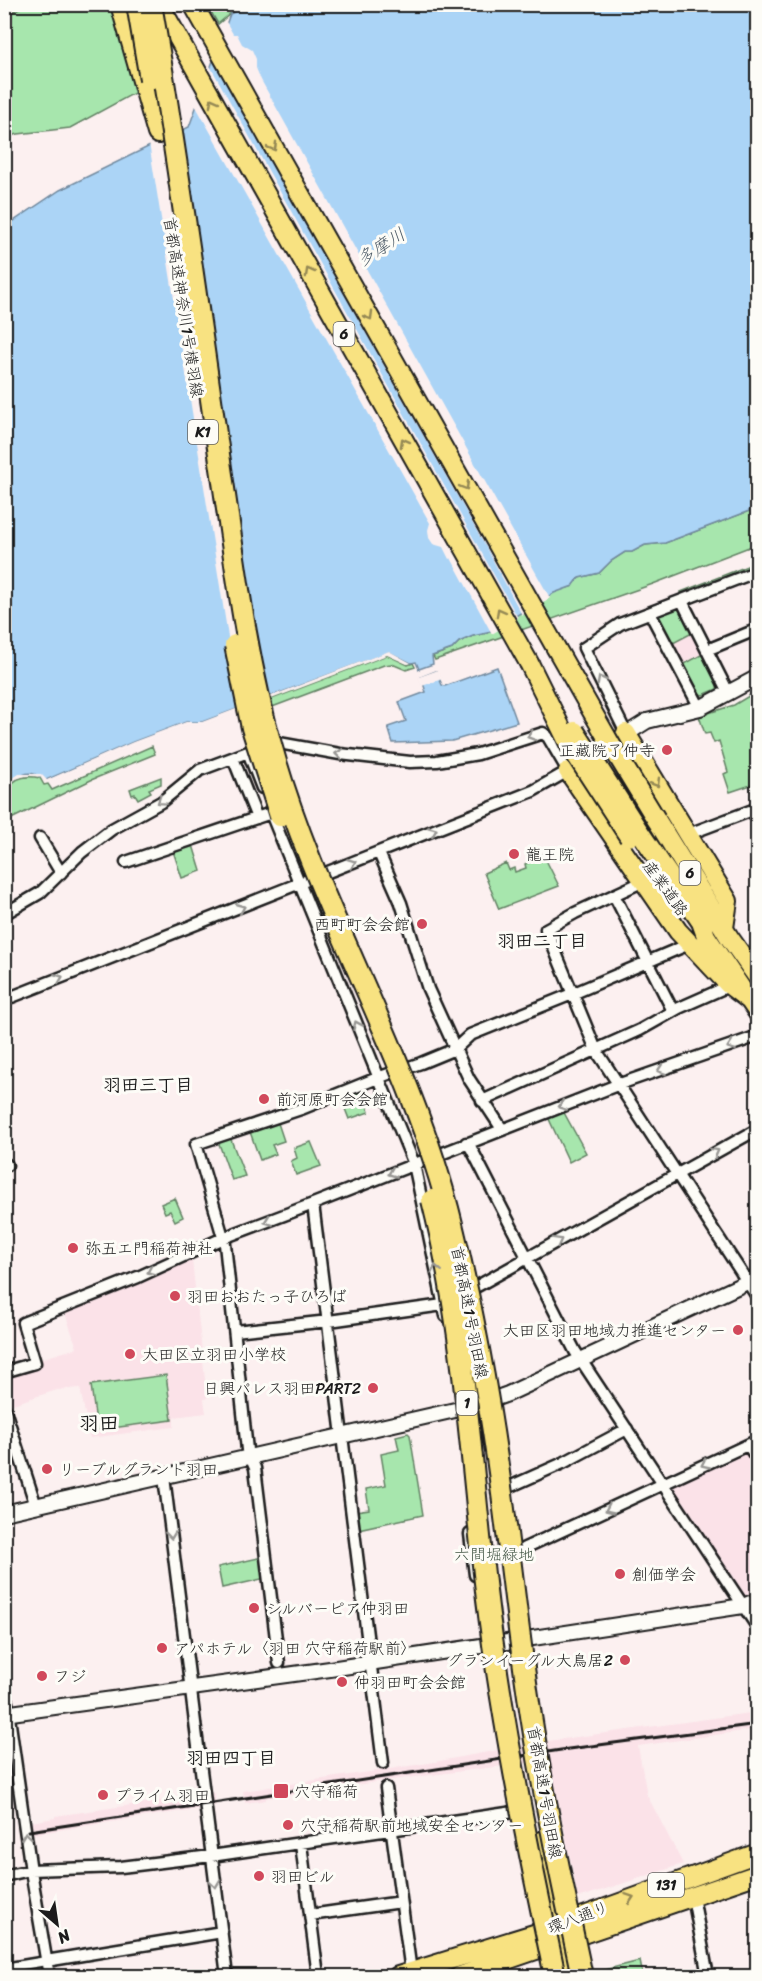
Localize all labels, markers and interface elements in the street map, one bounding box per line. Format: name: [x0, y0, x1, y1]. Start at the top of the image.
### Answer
one-way arrow: [209, 98, 221, 108]
one-way arrow: [266, 141, 277, 151]
street label: 首都高速神奈川1号横羽線: [155, 214, 212, 400]
water label: 多摩川: [350, 219, 412, 275]
one-way arrow: [305, 268, 316, 278]
one-way arrow: [362, 310, 373, 321]
road number: 6: [334, 322, 354, 346]
road number: K1: [188, 420, 218, 444]
one-way arrow: [400, 438, 412, 448]
one-way arrow: [458, 480, 469, 490]
one-way arrow: [496, 608, 507, 618]
one-way arrow: [597, 676, 608, 686]
one-way arrow: [526, 729, 536, 741]
place label: 正藏院了仲寺: [559, 736, 655, 765]
marker: 正藏院了仲寺: [660, 743, 674, 757]
one-way arrow: [335, 748, 344, 761]
one-way arrow: [648, 777, 660, 787]
one-way arrow: [157, 794, 168, 805]
one-way arrow: [427, 826, 438, 838]
place label: 龍王院: [526, 840, 574, 869]
marker: 龍王院: [507, 847, 521, 861]
street label: 産業道路: [635, 854, 696, 923]
one-way arrow: [346, 858, 356, 871]
road number: 6: [680, 861, 700, 885]
one-way arrow: [234, 903, 245, 915]
place label: 西町町会会館: [314, 910, 410, 939]
marker: 西町町会会館: [415, 917, 429, 931]
district label: 羽田二丁目: [497, 925, 587, 957]
one-way arrow: [53, 973, 64, 985]
one-way arrow: [352, 1020, 364, 1031]
one-way arrow: [726, 1038, 737, 1051]
one-way arrow: [656, 1063, 667, 1076]
district label: 羽田三丁目: [103, 1069, 193, 1101]
place label: 前河原町会会館: [276, 1085, 388, 1114]
marker: 前河原町会会館: [257, 1092, 271, 1106]
one-way arrow: [557, 1099, 568, 1111]
one-way arrow: [709, 1148, 719, 1159]
one-way arrow: [388, 1166, 399, 1178]
one-way arrow: [263, 1213, 274, 1226]
place label: 弥五エ門稲荷神社: [85, 1234, 213, 1263]
one-way arrow: [552, 1236, 562, 1248]
marker: 弥五エ門稲荷神社: [66, 1241, 80, 1255]
street label: 首都高速1号羽田線: [442, 1243, 497, 1381]
one-way arrow: [146, 1264, 157, 1276]
one-way arrow: [430, 1265, 443, 1275]
place label: 羽田おおたっ子ひろば: [187, 1282, 347, 1311]
marker: 羽田おおたっ子ひろば: [168, 1289, 182, 1303]
place label: 大田区羽田地域力推進センター: [503, 1316, 726, 1345]
marker: 大田区羽田地域力推進センター: [731, 1323, 745, 1337]
place label: 大田区立羽田小学校: [142, 1340, 286, 1369]
marker: 大田区立羽田小学校: [123, 1347, 137, 1361]
place label: 日興パレス羽田PART2: [203, 1374, 361, 1403]
marker: 日興パレス羽田PART2: [366, 1381, 380, 1395]
road number: 1: [456, 1391, 478, 1415]
district label: 羽田: [79, 1406, 119, 1441]
place label: リーブルグラント羽田: [59, 1455, 218, 1484]
one-way arrow: [700, 1457, 711, 1469]
marker: リーブルグラント羽田: [40, 1462, 54, 1476]
one-way arrow: [605, 1501, 616, 1513]
one-way arrow: [165, 1531, 177, 1540]
park label: 六間堀緑地: [454, 1540, 534, 1569]
place label: 創価学会: [632, 1560, 696, 1589]
marker: 創価学会: [613, 1567, 627, 1581]
place label: シルバーピア仲羽田: [266, 1594, 409, 1623]
marker: シルバーピア仲羽田: [247, 1601, 261, 1615]
place label: アパホテル〈羽田 穴守稲荷駅前〉: [174, 1634, 417, 1663]
marker: アパホテル〈羽田 穴守稲荷駅前〉: [155, 1641, 169, 1655]
place label: グランイーグル大鳥居2: [447, 1646, 613, 1675]
marker: グランイーグル大鳥居2: [618, 1653, 632, 1667]
place label: フジ: [54, 1662, 86, 1691]
place label: 仲羽田町会会館: [354, 1668, 466, 1697]
marker: フジ: [35, 1669, 49, 1683]
marker: 仲羽田町会会館: [335, 1675, 349, 1689]
street label: 首都高速1号羽田線: [519, 1723, 570, 1861]
district label: 羽田四丁目: [186, 1742, 276, 1774]
place label: 穴守稲荷: [294, 1777, 358, 1806]
place label: プライム羽田: [115, 1781, 210, 1810]
marker: 穴守稲荷: [272, 1782, 290, 1800]
marker: プライム羽田: [96, 1788, 110, 1802]
place label: 穴守稲荷駅前地域安全センター: [300, 1811, 523, 1840]
marker: 穴守稲荷駅前地域安全センター: [281, 1818, 295, 1832]
one-way arrow: [20, 1831, 32, 1840]
place label: 羽田ビル: [271, 1862, 335, 1891]
marker: 羽田ビル: [252, 1869, 266, 1883]
road number: 131: [648, 1873, 684, 1897]
one-way arrow: [209, 1879, 221, 1888]
street label: 環八通り: [543, 1892, 613, 1942]
one-way arrow: [624, 1893, 635, 1905]
north arrow: [27, 1894, 87, 1954]
text: N: [51, 1921, 77, 1952]

